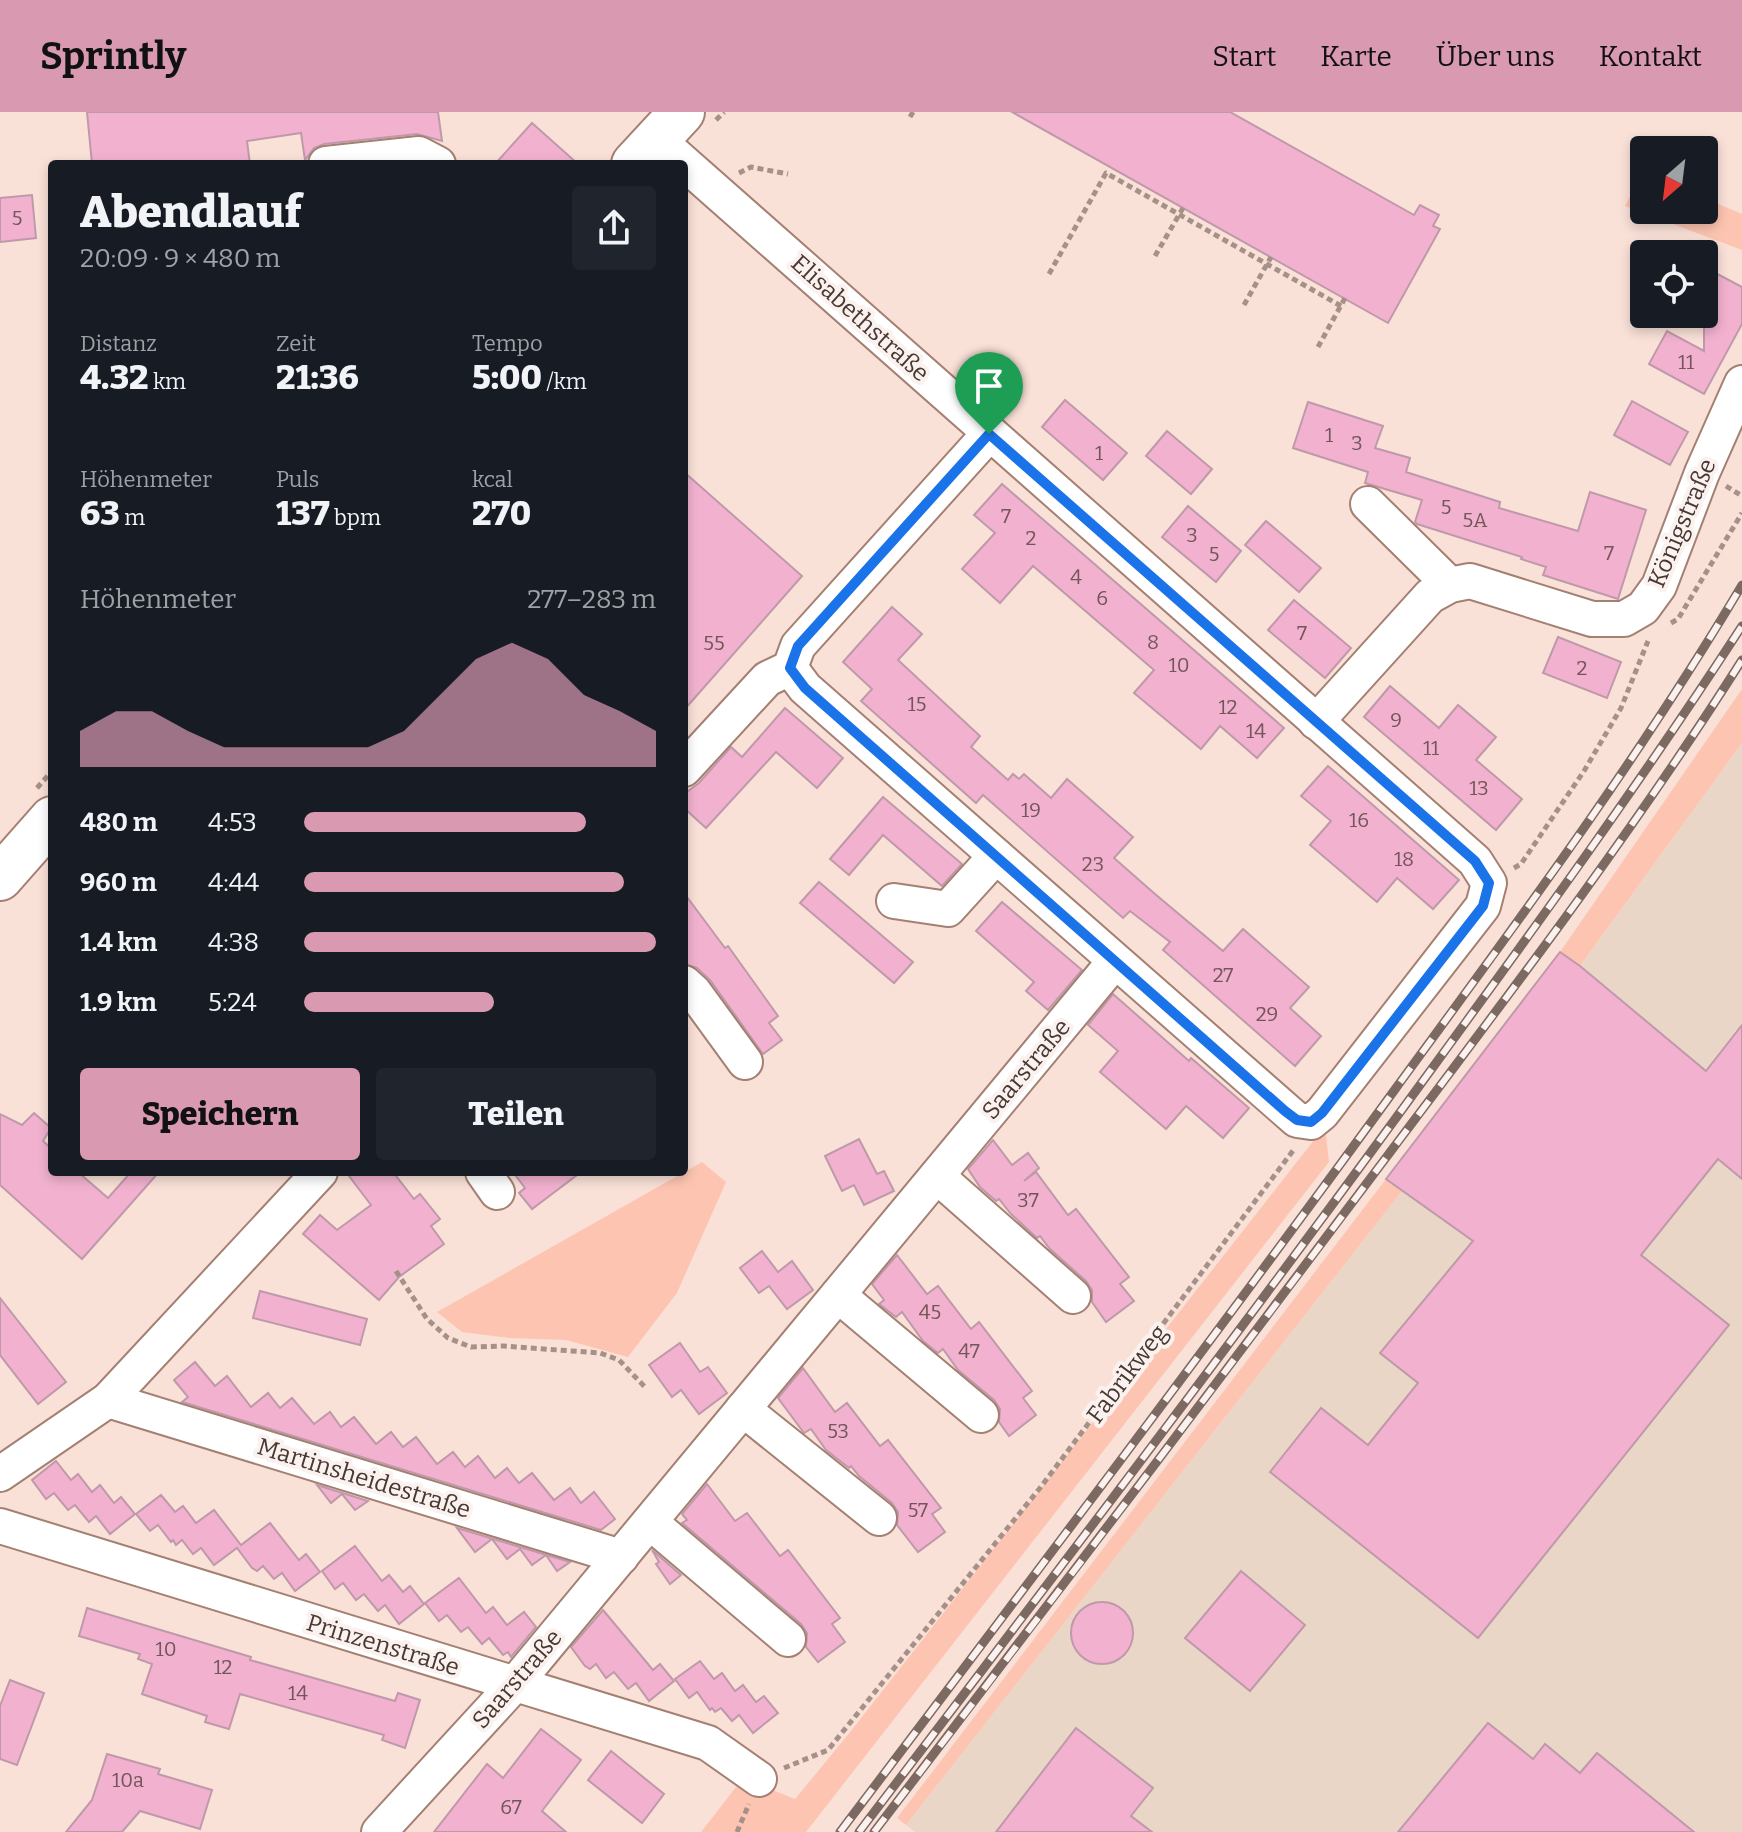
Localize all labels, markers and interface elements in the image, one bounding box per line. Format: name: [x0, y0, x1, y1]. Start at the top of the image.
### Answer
text: Sprintly: [40, 33, 186, 79]
text: Start: [1212, 40, 1276, 73]
text: Karte: [1320, 40, 1392, 73]
text: Über uns: [1436, 40, 1555, 73]
text: Kontakt: [1599, 40, 1702, 73]
north arrow: [1630, 136, 1718, 224]
map controls: [1630, 136, 1718, 328]
text: Abendlauf: [80, 186, 301, 239]
button: share: [572, 186, 656, 270]
house number: 5: [12, 206, 22, 230]
button: locate: [1630, 240, 1718, 328]
text: 20:09 · 9 × 480 m: [80, 243, 280, 274]
street label: Elisabethstraße: [785, 249, 935, 387]
text: Distanz: [80, 330, 157, 357]
text: Zeit: [276, 330, 316, 357]
text: Tempo: [472, 330, 543, 357]
house number: 11: [1678, 350, 1694, 374]
pin: [955, 352, 1023, 434]
text: 4.32: [80, 357, 149, 398]
text: 21:36: [276, 357, 359, 398]
text: 5:00: [472, 357, 542, 398]
icon: arrive: [967, 364, 1011, 408]
text: km: [149, 368, 186, 395]
text: /km: [542, 368, 587, 395]
house number: 1: [1325, 423, 1333, 447]
house number: 3: [1351, 431, 1363, 455]
house number: 1: [1095, 441, 1103, 465]
street label: Königstraße: [1642, 454, 1722, 592]
text: Höhenmeter: [80, 466, 212, 493]
text: Puls: [276, 466, 319, 493]
text: kcal: [472, 466, 513, 493]
text: 63: [80, 493, 120, 534]
text: 137: [276, 493, 330, 534]
text: 270: [472, 493, 531, 534]
house number: 5: [1441, 495, 1451, 519]
text: m: [120, 504, 145, 531]
text: bpm: [330, 504, 381, 531]
house number: 7: [1001, 504, 1011, 528]
house number: 5A: [1463, 508, 1488, 532]
house number: 3: [1186, 523, 1198, 547]
house number: 2: [1026, 526, 1036, 550]
house number: 7: [1604, 541, 1614, 565]
house number: 5: [1209, 542, 1219, 566]
house number: 4: [1070, 565, 1082, 589]
text: Höhenmeter: [80, 584, 236, 615]
text: 277–283 m: [527, 584, 656, 615]
house number: 6: [1096, 586, 1108, 610]
house number: 7: [1297, 621, 1307, 645]
house number: 8: [1147, 630, 1159, 654]
house number: 55: [703, 631, 725, 655]
house number: 10: [1169, 653, 1189, 677]
house number: 2: [1577, 656, 1587, 680]
house number: 15: [908, 692, 926, 716]
house number: 12: [1219, 695, 1238, 719]
house number: 9: [1390, 708, 1402, 732]
house number: 14: [1246, 719, 1266, 743]
house number: 11: [1423, 736, 1439, 760]
house number: 13: [1469, 776, 1489, 800]
house number: 19: [1021, 798, 1041, 822]
text: 480 m: [80, 807, 157, 838]
text: 4:53: [208, 807, 257, 838]
house number: 16: [1349, 808, 1369, 832]
house number: 18: [1394, 847, 1414, 871]
house number: 23: [1082, 852, 1104, 876]
text: 960 m: [80, 867, 157, 898]
text: 4:44: [208, 867, 259, 898]
text: 1.4 km: [80, 927, 157, 958]
text: 4:38: [208, 927, 259, 958]
house number: 27: [1213, 963, 1233, 987]
text: 1.9 km: [80, 987, 157, 1018]
text: 5:24: [208, 987, 257, 1018]
house number: 29: [1256, 1002, 1278, 1026]
street label: Saarstraße: [976, 1013, 1076, 1125]
button: Speichern: [80, 1068, 360, 1160]
button: Teilen: [376, 1068, 656, 1160]
house number: 37: [1017, 1188, 1039, 1212]
house number: 45: [919, 1300, 941, 1324]
street label: Fabrikweg: [1081, 1319, 1173, 1429]
house number: 47: [958, 1339, 980, 1363]
house number: 53: [827, 1419, 849, 1443]
street label: Martinsheidestraße: [254, 1432, 474, 1524]
house number: 57: [908, 1498, 928, 1522]
street label: Prinzenstraße: [303, 1608, 463, 1682]
street label: Saarstraße: [466, 1624, 568, 1734]
house number: 10: [156, 1637, 176, 1661]
house number: 12: [214, 1655, 233, 1679]
house number: 14: [288, 1681, 308, 1705]
house number: 10a: [112, 1768, 144, 1792]
house number: 67: [500, 1795, 522, 1819]

